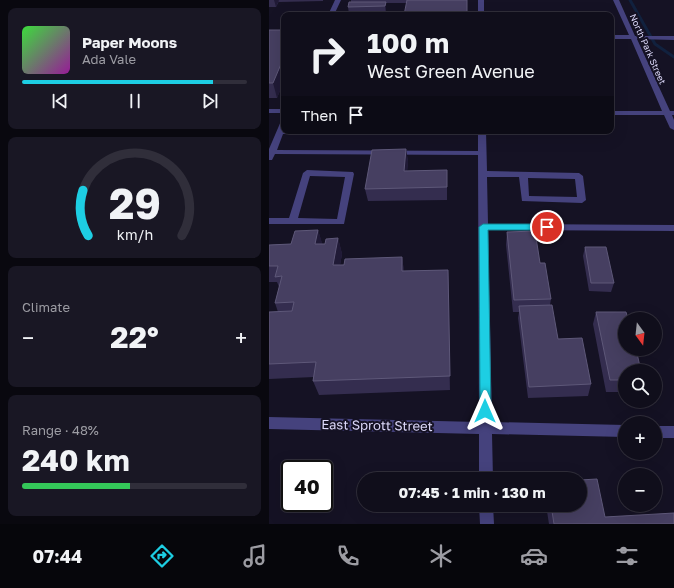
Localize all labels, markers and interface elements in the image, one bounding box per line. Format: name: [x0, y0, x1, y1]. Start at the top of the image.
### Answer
street label: North Park Street: [628, 12, 669, 86]
text: 100 m: [367, 26, 449, 59]
icon: right: [301, 28, 353, 80]
text: Paper Moons: [82, 33, 177, 51]
text: Ada Vale: [82, 51, 136, 67]
text: West Green Avenue: [367, 60, 535, 82]
icon: previous: [49, 90, 71, 112]
icon: pause: [124, 90, 146, 112]
icon: next: [199, 90, 221, 112]
icon: arrive: [345, 104, 367, 126]
text: Then: [301, 106, 337, 124]
text: 29: [109, 177, 160, 227]
pin: [530, 210, 564, 244]
icon: arrive: [536, 216, 558, 238]
text: km/h: [116, 225, 153, 242]
text: Climate: [22, 299, 70, 315]
north arrow: [618, 312, 662, 356]
map controls: [618, 312, 662, 512]
text: 22°: [110, 319, 159, 355]
text: −: [22, 324, 34, 351]
text: +: [235, 324, 247, 351]
button: search: [618, 364, 662, 408]
position arrow: [464, 390, 506, 432]
street label: East Sprott Street: [321, 416, 433, 434]
button: +: [618, 416, 662, 460]
text: Range · 48%: [22, 422, 99, 438]
text: 240 km: [22, 442, 130, 478]
speed limit sign: 40: [281, 460, 333, 512]
button: −: [618, 468, 662, 512]
text: 07:45 · 1 min · 130 m: [398, 483, 546, 501]
icon: directions: [148, 542, 176, 570]
icon: music: [241, 542, 269, 570]
icon: phone: [334, 542, 362, 570]
icon: climate: [427, 542, 455, 570]
icon: car: [520, 542, 548, 570]
icon: filters: [613, 542, 641, 570]
text: 07:44: [33, 545, 82, 567]

